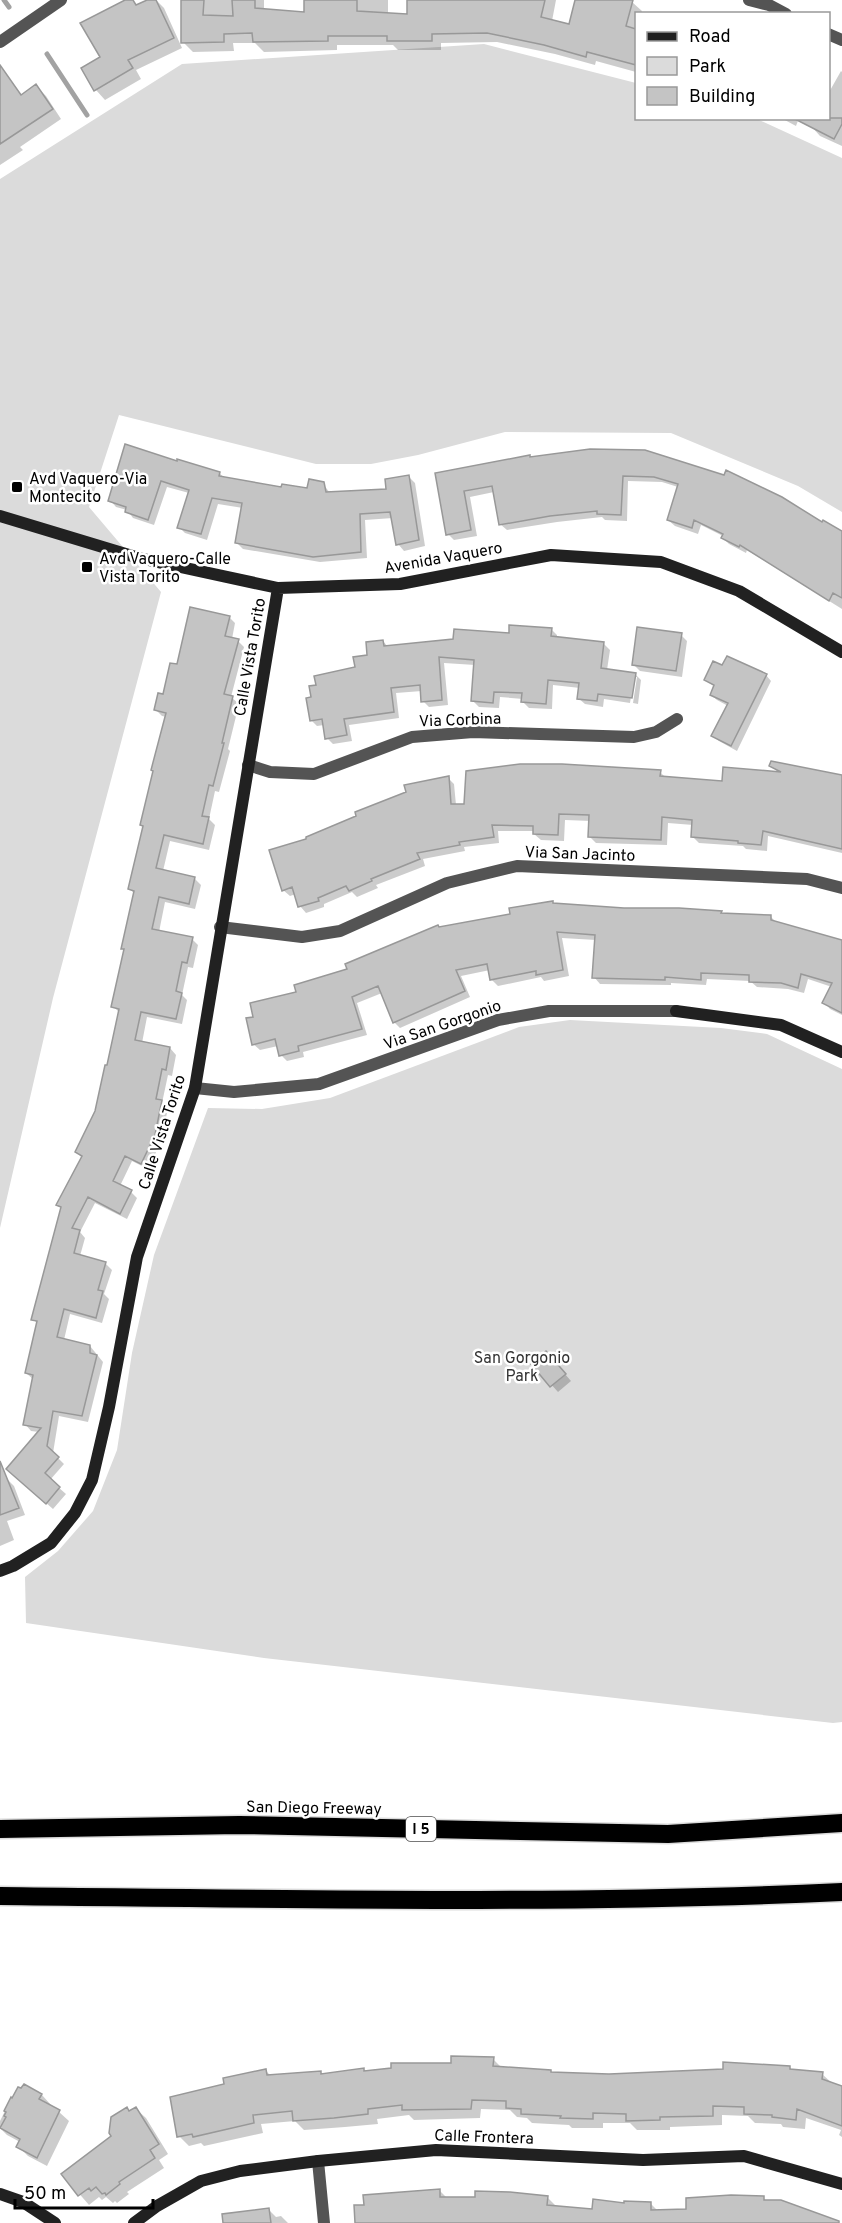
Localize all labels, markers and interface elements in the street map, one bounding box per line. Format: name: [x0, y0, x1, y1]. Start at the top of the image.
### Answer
legend: [635, 12, 830, 120]
text: Road: [689, 26, 731, 49]
text: Park: [689, 56, 726, 79]
text: Building: [689, 86, 755, 109]
place label: Avd Vaquero-Via Montecito: [29, 470, 147, 508]
marker: Avd Vaquero-Via Montecito: [10, 480, 24, 494]
street label: Avenida Vaquero: [383, 539, 504, 579]
place label: Avd Vaquero-Calle Vista Torito: [99, 550, 231, 588]
marker: Avd Vaquero-Calle Vista Torito: [80, 560, 94, 574]
street label: Calle Vista Torito: [231, 597, 271, 718]
street label: Via Corbina: [418, 710, 502, 732]
street label: Via San Jacinto: [524, 843, 636, 867]
street label: Via San Gorgonio: [381, 996, 504, 1055]
street label: Calle Vista Torito: [135, 1072, 191, 1193]
park label: San Gorgonio Park: [474, 1349, 570, 1387]
street label: San Diego Freeway: [246, 1798, 382, 1820]
road number: I 5: [406, 1817, 436, 1841]
street label: Calle Frontera: [434, 2126, 534, 2150]
scale bar: [15, 2172, 153, 2210]
text: 50 m: [24, 2183, 66, 2206]

